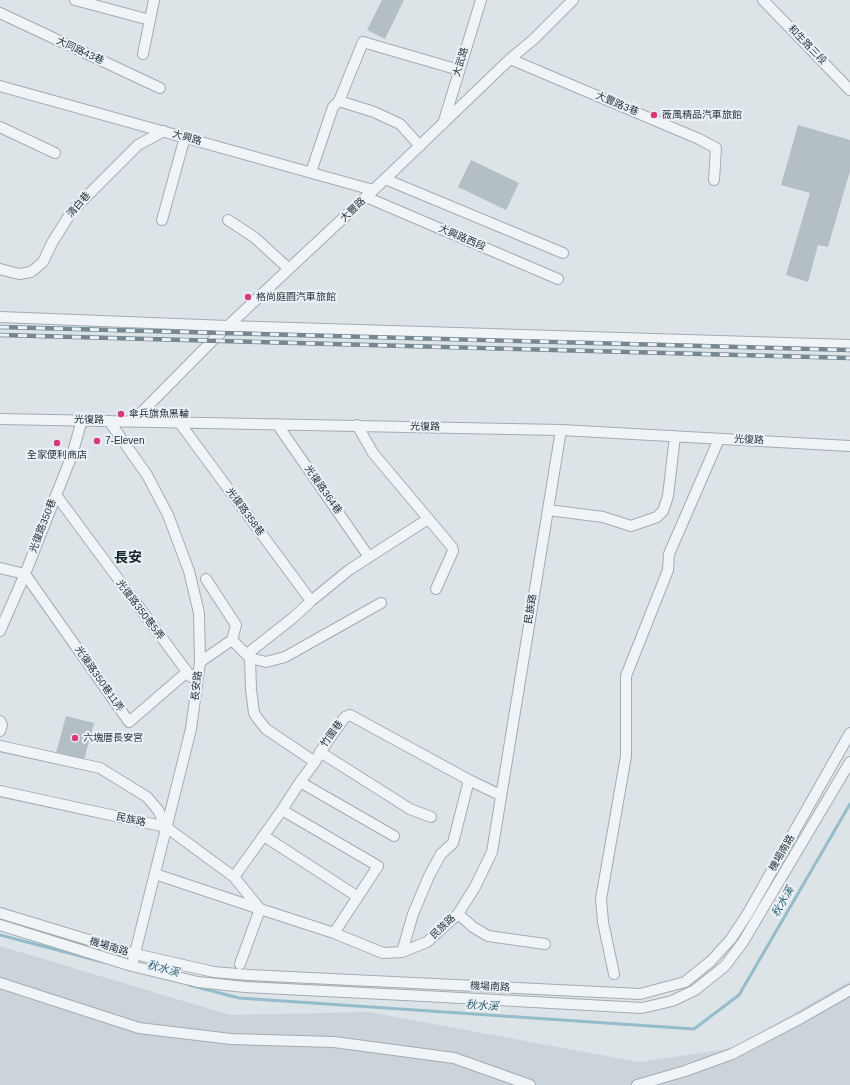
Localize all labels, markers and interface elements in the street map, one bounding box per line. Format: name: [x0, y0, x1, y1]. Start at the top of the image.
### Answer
street label: 和生路三段: [785, 23, 829, 67]
street label: 大同路43巷: [54, 35, 106, 67]
street label: 大武路: [451, 46, 471, 78]
street label: 大豐路3巷: [594, 90, 640, 118]
place label: 薇風精品汽車旅館: [662, 109, 742, 121]
marker: 薇風精品汽車旅館: [649, 110, 659, 120]
street label: 大興路: [171, 128, 203, 148]
street label: 清白巷: [65, 190, 93, 220]
street label: 大豐路: [338, 195, 368, 225]
street label: 大興路西段: [437, 223, 487, 253]
place label: 格尚庭園汽車旅館: [256, 291, 336, 303]
marker: 格尚庭園汽車旅館: [243, 292, 253, 302]
place label: 傘兵旗魚黑輪: [129, 408, 189, 420]
marker: 傘兵旗魚黑輪: [116, 409, 126, 419]
street label: 光復路: [74, 414, 104, 426]
street label: 光復路: [410, 421, 440, 433]
street label: 光復路: [734, 433, 764, 447]
place label: 7-Eleven: [105, 435, 144, 447]
marker: 7-Eleven: [92, 436, 102, 446]
marker: 全家便利商店: [52, 438, 62, 448]
place label: 全家便利商店: [27, 449, 87, 461]
street label: 光復路364巷: [302, 463, 344, 517]
street label: 光復路358巷: [223, 486, 267, 538]
street label: 光復路350巷: [27, 497, 59, 555]
district label: 長安: [114, 550, 142, 566]
street label: 光復路350巷5弄: [113, 578, 167, 642]
street label: 民族路: [523, 593, 539, 625]
street label: 光復路350巷11弄: [72, 644, 126, 714]
street label: 長安路: [189, 670, 205, 702]
street label: 竹圍巷: [318, 718, 346, 750]
place label: 六塊厝長安宮: [83, 732, 143, 744]
marker: 六塊厝長安宮: [70, 733, 80, 743]
street label: 民族路: [115, 811, 147, 829]
street label: 機場南路: [767, 833, 797, 873]
water label: 秋水溪: [769, 884, 797, 920]
street label: 民族路: [428, 912, 458, 942]
street label: 機場南路: [88, 935, 130, 959]
water label: 秋水溪: [145, 958, 181, 980]
street label: 機場南路: [470, 980, 510, 994]
water label: 秋水溪: [465, 998, 499, 1014]

